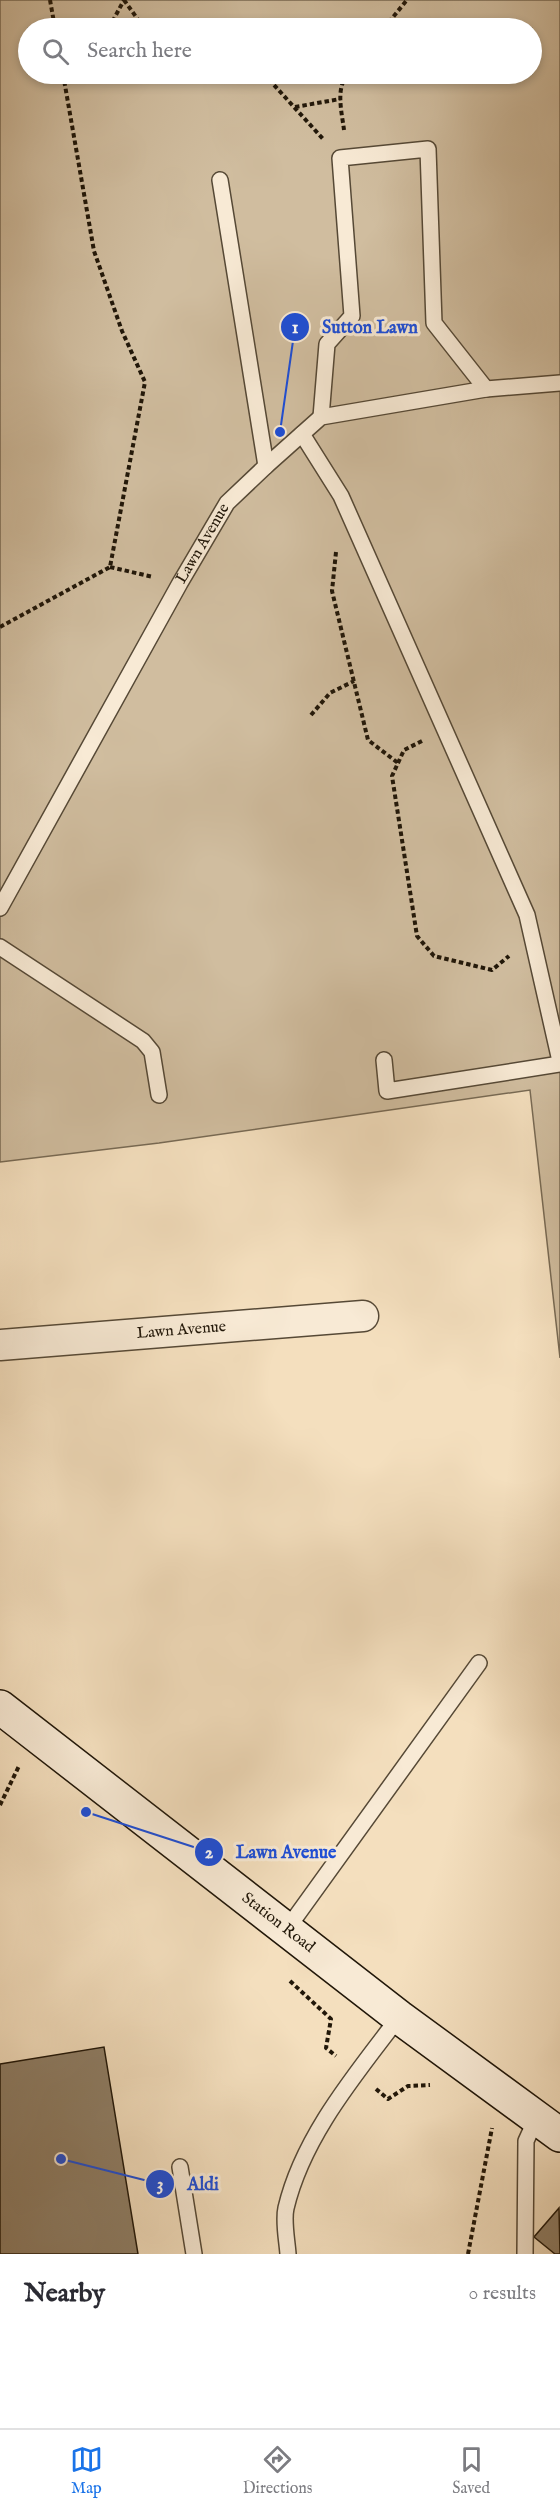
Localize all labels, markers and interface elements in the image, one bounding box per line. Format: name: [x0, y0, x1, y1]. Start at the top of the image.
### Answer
search box: [18, 18, 542, 84]
icon: search: [39, 35, 72, 68]
text: Search here: [87, 37, 192, 65]
callout: Sutton Lawn: [280, 309, 430, 345]
text: 1: [292, 317, 299, 340]
text: Sutton Lawn: [322, 317, 418, 340]
street label: Lawn Avenue: [172, 500, 234, 587]
street label: Lawn Avenue: [136, 1317, 227, 1344]
callout: Lawn Avenue: [194, 1834, 348, 1870]
text: 2: [205, 1842, 214, 1865]
text: Lawn Avenue: [236, 1842, 337, 1865]
street label: Station Road: [237, 1888, 319, 1958]
callout: Aldi: [145, 2166, 231, 2202]
text: 3: [157, 2174, 163, 2197]
text: Aldi: [186, 2174, 219, 2197]
text: Nearby: [24, 2277, 105, 2310]
text: 0 results: [469, 2281, 536, 2306]
tab: Map: [70, 2443, 103, 2499]
tab: Directions: [243, 2443, 312, 2499]
tab: Saved: [452, 2443, 490, 2499]

